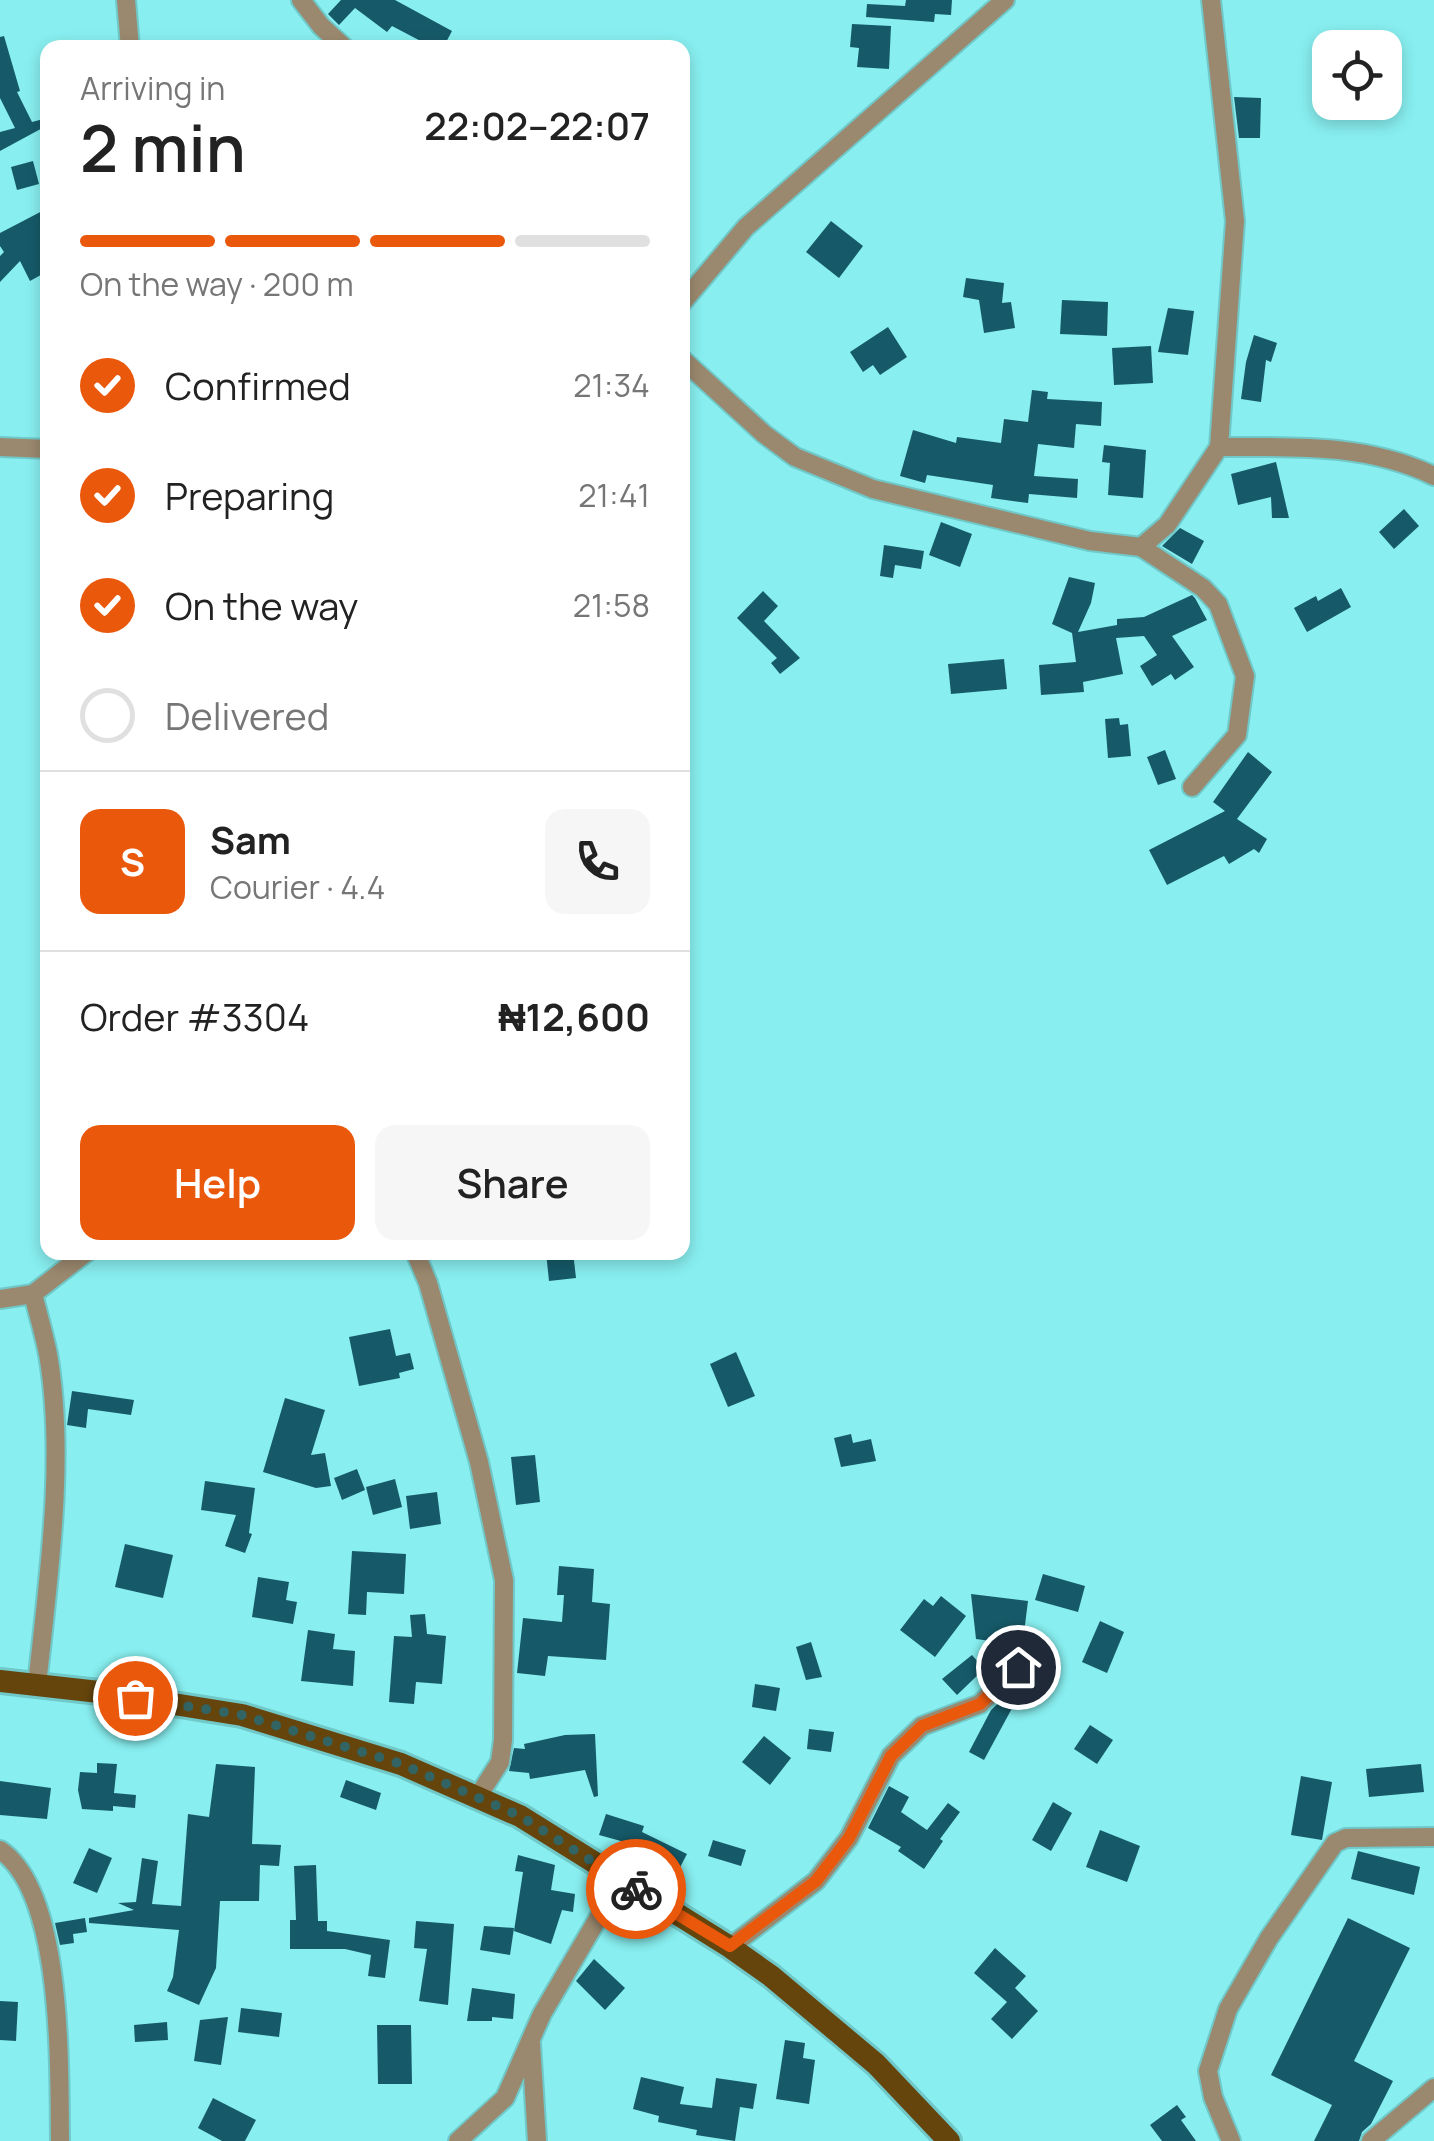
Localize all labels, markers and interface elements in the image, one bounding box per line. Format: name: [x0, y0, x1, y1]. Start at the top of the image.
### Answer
map controls: [1312, 30, 1402, 120]
button: locate: [1312, 30, 1402, 120]
text: Arriving in: [80, 66, 225, 110]
text: 22:02–22:07: [424, 99, 650, 151]
text: 2 min: [80, 103, 246, 192]
text: On the way · 200 m: [80, 262, 354, 306]
icon: check: [80, 358, 135, 413]
text: Confirmed: [165, 359, 351, 411]
text: 21:34: [573, 363, 650, 407]
icon: check: [80, 468, 135, 523]
text: Preparing: [165, 469, 334, 521]
text: 21:41: [578, 473, 650, 517]
icon: check: [80, 578, 135, 633]
text: On the way: [165, 579, 358, 631]
text: 21:58: [573, 583, 650, 627]
text: Delivered: [165, 689, 329, 741]
button: phone: [545, 809, 650, 914]
text: Sam: [210, 813, 291, 865]
text: S: [120, 835, 145, 887]
text: Courier · 4.4: [210, 865, 385, 909]
text: Order #3304: [80, 990, 309, 1042]
text: ₦12,600: [498, 990, 650, 1042]
button: Help: [80, 1125, 355, 1240]
button: Share: [375, 1125, 650, 1240]
pin: [976, 1625, 1061, 1710]
icon: home: [991, 1640, 1046, 1695]
pin: [93, 1656, 178, 1741]
icon: bag: [108, 1671, 163, 1726]
courier: [586, 1839, 686, 1939]
icon: bike: [609, 1862, 664, 1917]

